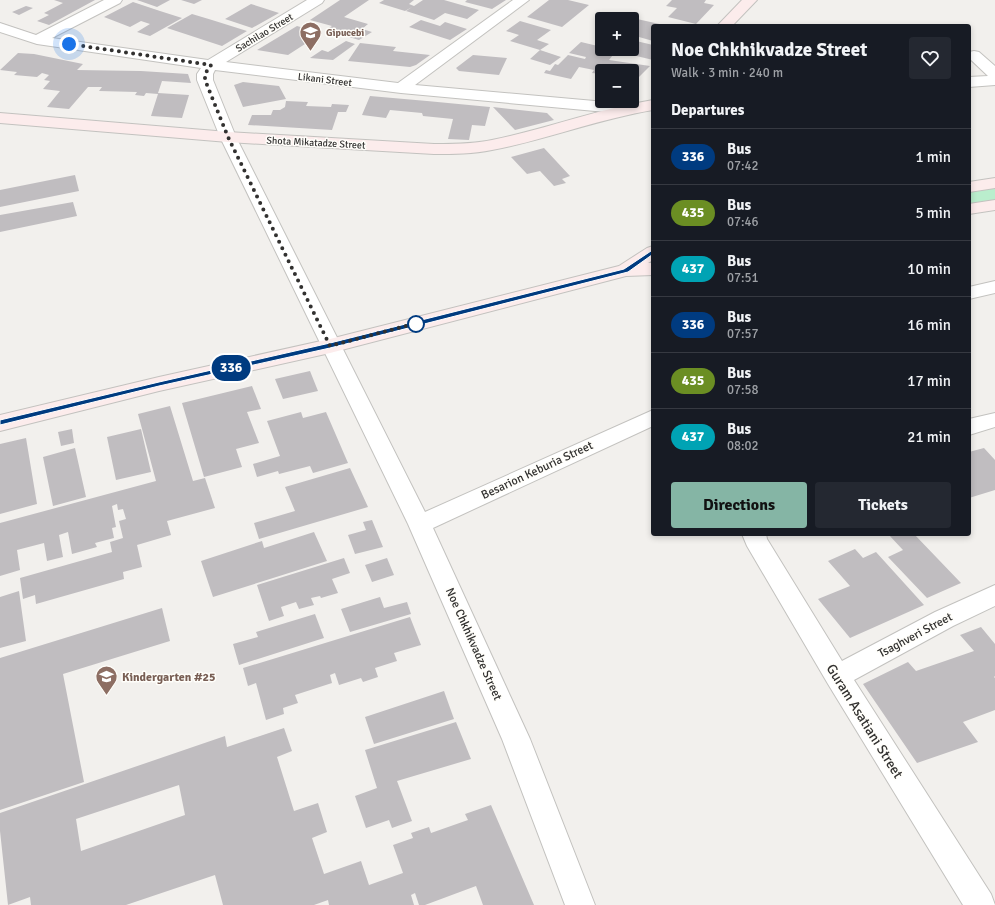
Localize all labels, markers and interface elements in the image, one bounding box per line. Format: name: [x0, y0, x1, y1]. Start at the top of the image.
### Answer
street label: Sachilao Street: [234, 11, 296, 55]
map controls: [595, 12, 639, 108]
button: +: [595, 12, 639, 56]
school or university icon: Gipucebi: [298, 19, 324, 52]
place label: Gipucebi: [326, 27, 364, 39]
your location: [59, 34, 79, 54]
button: heart: [909, 37, 951, 79]
text: Noe Chkhikvadze Street: [671, 38, 867, 62]
button: −: [595, 64, 639, 108]
text: Walk · 3 min · 240 m: [671, 65, 783, 81]
street label: Likani Street: [297, 71, 353, 89]
text: Departures: [671, 101, 744, 119]
street label: Shota Mikatadze Street: [266, 134, 366, 152]
text: Bus: [727, 140, 751, 158]
text: 336: [682, 148, 704, 165]
text: 1 min: [915, 148, 951, 166]
text: 07:42: [727, 158, 759, 174]
text: Bus: [727, 196, 751, 214]
text: 435: [682, 204, 704, 221]
text: 5 min: [915, 204, 951, 222]
text: 07:46: [727, 214, 759, 230]
text: Bus: [727, 252, 751, 270]
text: 437: [682, 260, 704, 277]
text: 10 min: [907, 260, 951, 278]
text: 07:51: [727, 270, 759, 286]
text: Bus: [727, 308, 751, 326]
unlabelled marker: [407, 315, 425, 333]
text: 336: [682, 316, 704, 333]
text: 16 min: [907, 316, 951, 334]
text: 07:57: [727, 326, 759, 342]
line badge: 336: [208, 355, 254, 381]
text: 336: [220, 359, 242, 376]
text: Bus: [727, 364, 751, 382]
text: 435: [682, 372, 704, 389]
text: 17 min: [907, 372, 951, 390]
text: 07:58: [727, 382, 759, 398]
text: Bus: [727, 420, 751, 438]
text: 437: [682, 428, 704, 445]
text: 21 min: [907, 428, 951, 446]
street label: Besarion Keburia Street: [479, 438, 595, 503]
text: 08:02: [727, 438, 759, 454]
button: Directions: [671, 482, 807, 528]
button: Tickets: [815, 482, 951, 528]
street label: Noe Chkhikvadze Street: [442, 586, 505, 703]
street label: Tsaghveri Street: [875, 610, 955, 661]
street label: Guram Asatiani Street: [823, 661, 907, 782]
school or university icon: Kindergarten #25: [94, 664, 120, 697]
place label: Kindergarten #25: [122, 670, 216, 685]

